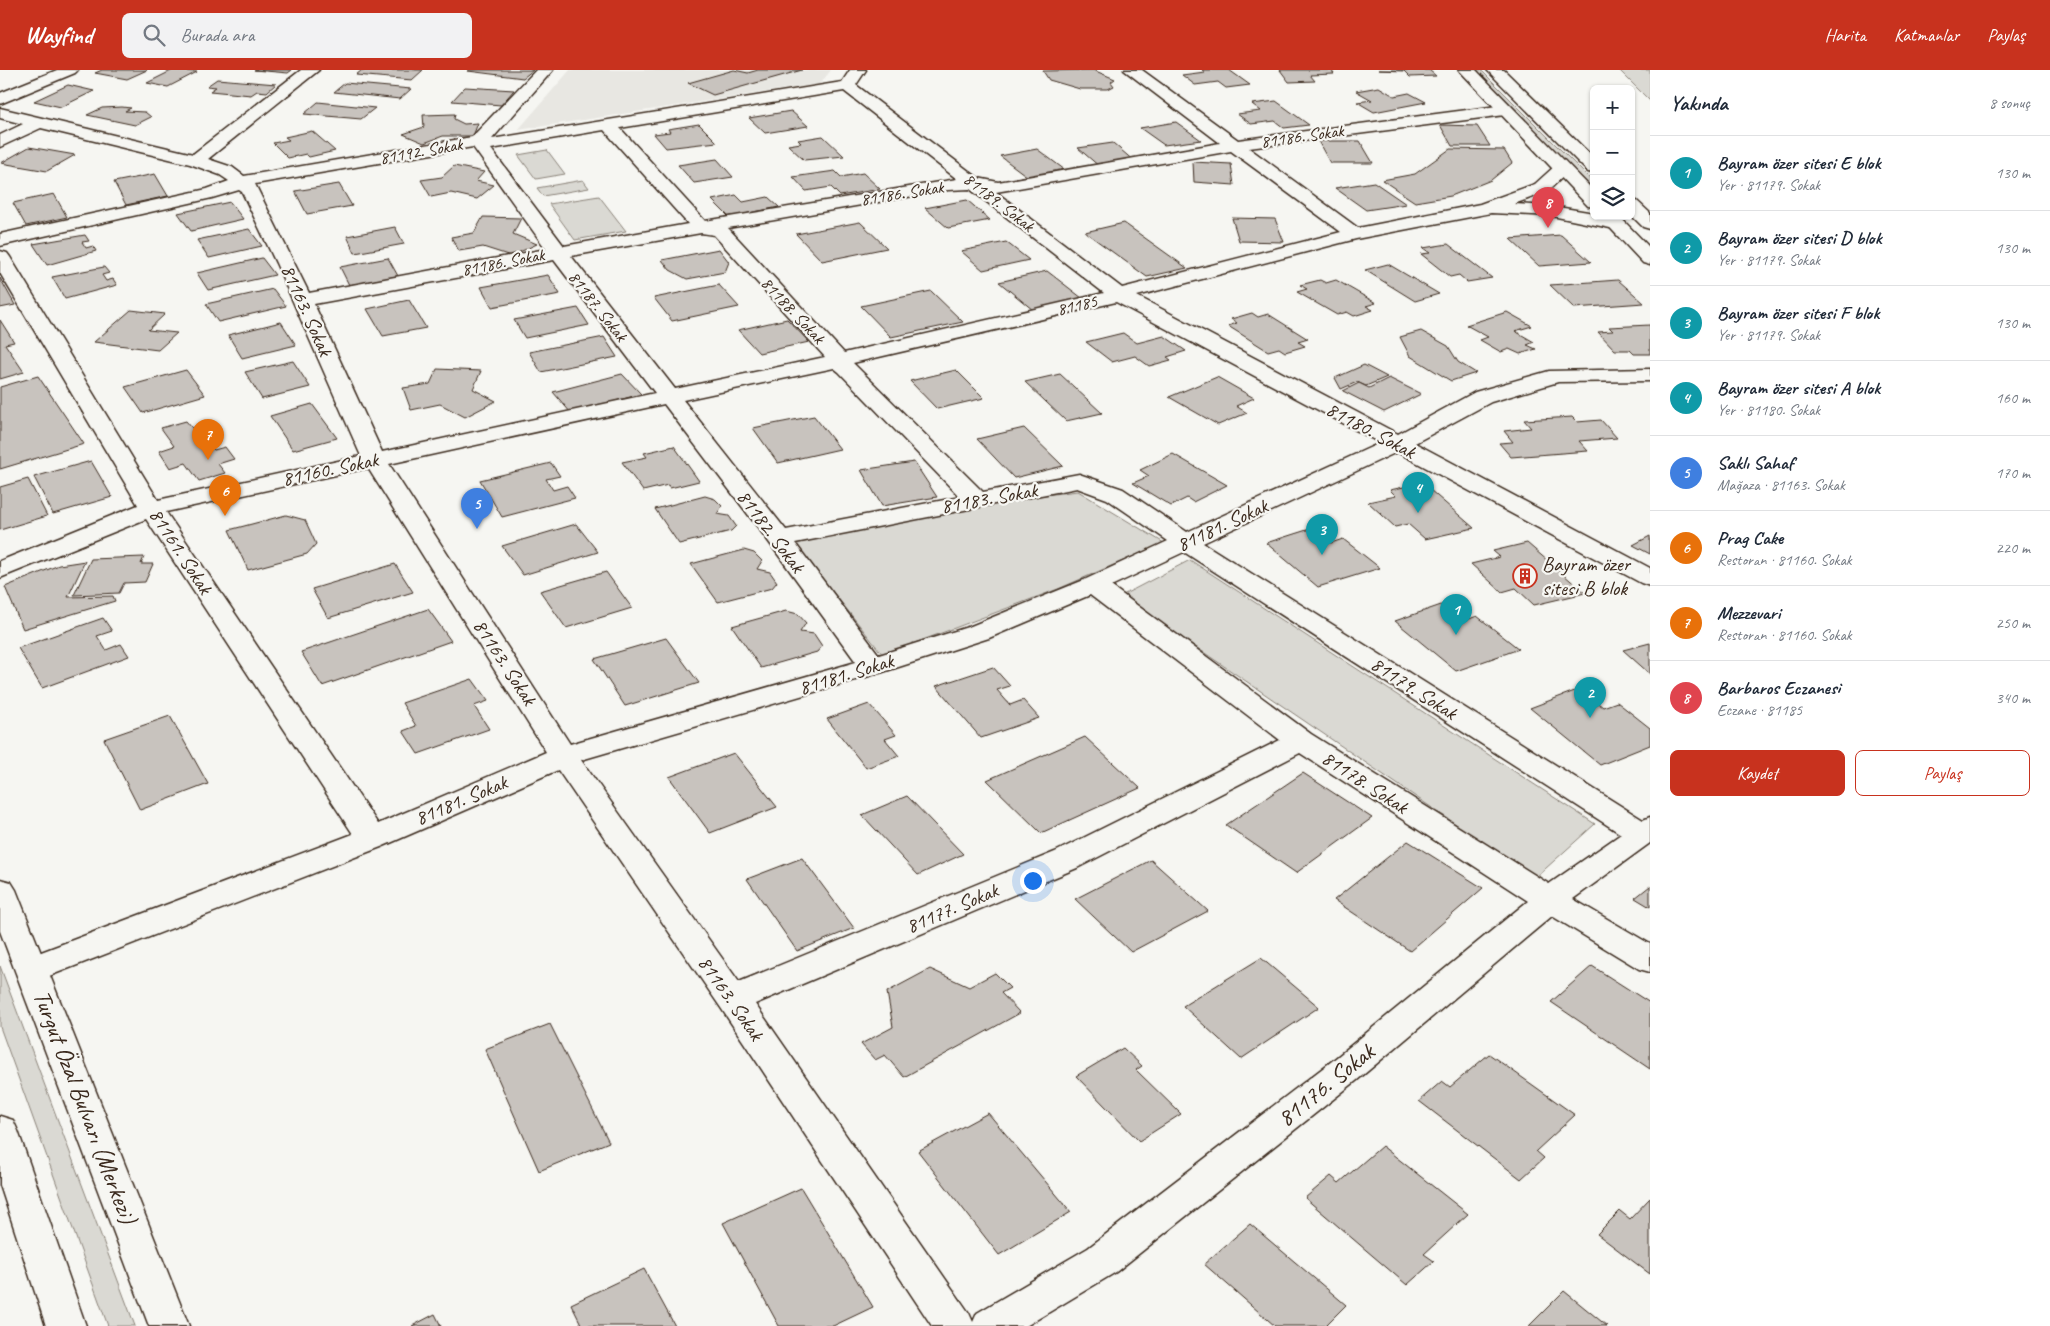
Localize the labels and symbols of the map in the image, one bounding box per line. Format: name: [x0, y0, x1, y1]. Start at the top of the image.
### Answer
street label: 81186. Sokak: [1259, 119, 1346, 153]
street label: 81192. Sokak: [378, 133, 466, 169]
street label: 81189. Sokak: [959, 168, 1040, 237]
street label: 81186. Sokak: [859, 175, 946, 210]
pin: 8: [1532, 187, 1564, 228]
street label: 81186. Sokak: [460, 243, 548, 281]
street label: 81163. Sokak: [275, 260, 339, 361]
street label: 81187. Sokak: [564, 266, 633, 347]
street label: 81188. Sokak: [756, 272, 831, 349]
street label: 81185: [1055, 290, 1100, 320]
street label: 81180. Sokak: [1322, 396, 1421, 465]
pin: 7: [192, 419, 224, 460]
street label: 81160. Sokak: [280, 446, 382, 492]
pin: 4: [1402, 472, 1434, 513]
pin: 6: [209, 475, 241, 516]
street label: 81183. Sokak: [939, 476, 1041, 519]
street label: 81182. Sokak: [731, 484, 812, 579]
pin: 5: [461, 488, 493, 529]
street label: 81181. Sokak: [1172, 492, 1273, 557]
street label: 81161. Sokak: [144, 503, 219, 600]
pin: 3: [1306, 514, 1338, 555]
place label: Bayram özer sitesi B blok: [1542, 551, 1632, 601]
building icon: Bayram özer sitesi B blok: [1512, 563, 1538, 589]
pin: 1: [1440, 594, 1472, 635]
street label: 81163. Sokak: [468, 614, 543, 711]
street label: 81181. Sokak: [796, 647, 898, 701]
street label: 81179. Sokak: [1366, 651, 1463, 726]
pin: 2: [1574, 677, 1606, 718]
street label: 81178. Sokak: [1317, 745, 1414, 820]
street label: 81181. Sokak: [411, 768, 512, 831]
your location: [1020, 868, 1046, 894]
street label: 81177. Sokak: [902, 876, 1003, 939]
street label: 81163. Sokak: [692, 951, 770, 1047]
street label: Turgut Özal Bulvarı (Merkezi): [26, 986, 145, 1230]
street label: 81176. Sokak: [1271, 1035, 1383, 1134]

